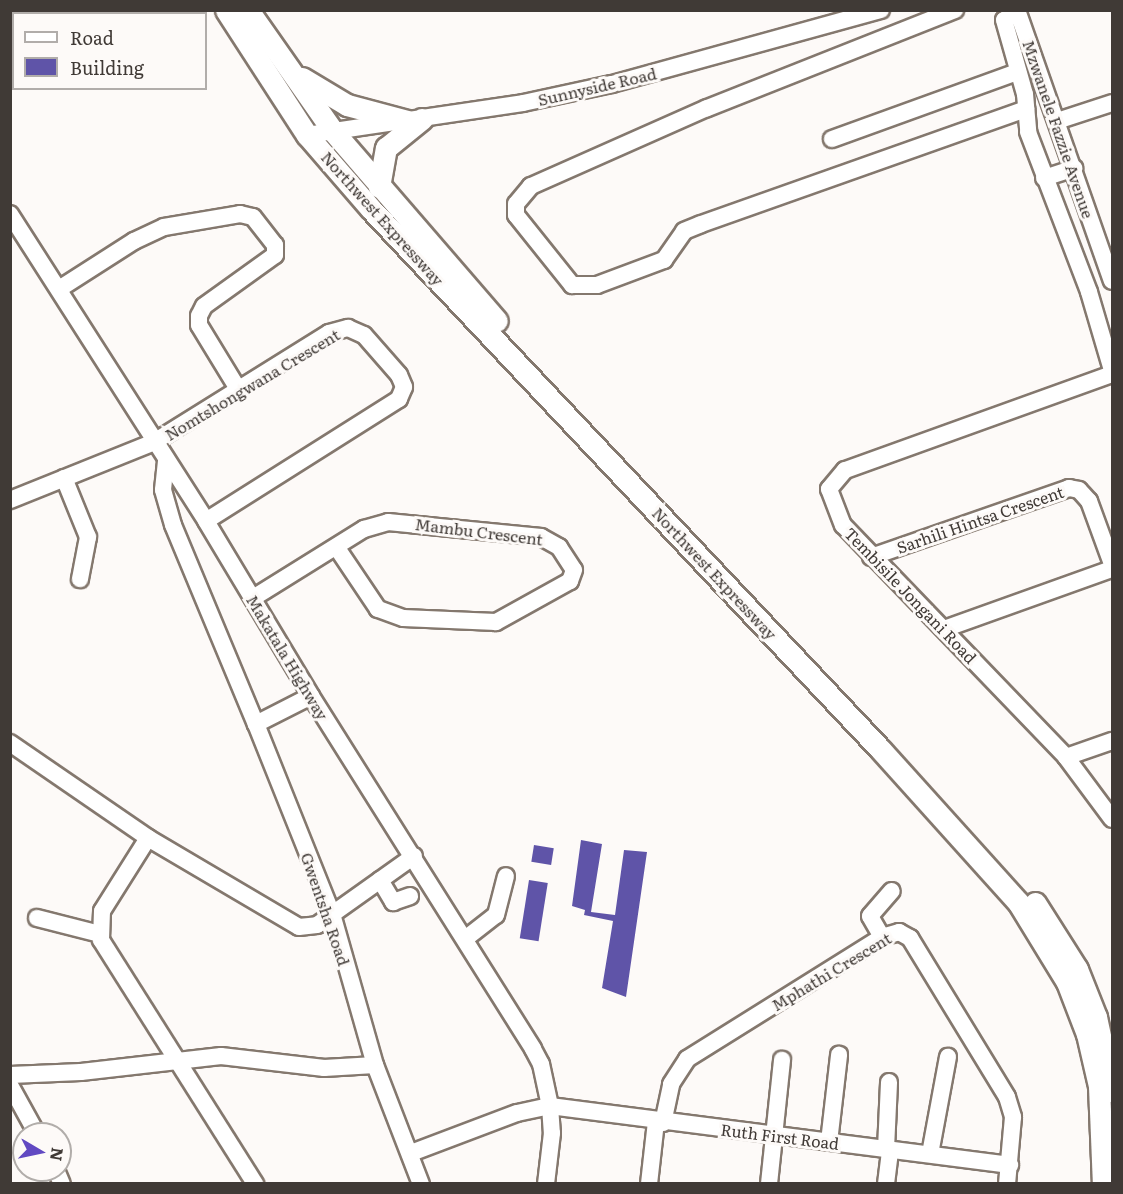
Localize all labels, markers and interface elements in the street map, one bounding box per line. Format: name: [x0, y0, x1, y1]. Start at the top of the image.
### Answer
legend: [12, 12, 207, 90]
text: Road: [70, 24, 114, 51]
street label: Mzwanele Fazzie Avenue: [1019, 37, 1099, 221]
text: Building: [70, 54, 144, 81]
street label: Sunnyside Road: [536, 63, 658, 109]
street label: Northwest Expressway: [318, 147, 448, 289]
street label: Nomtshongwana Crescent: [161, 324, 343, 444]
street label: Sarhili Hintsa Crescent: [894, 481, 1066, 557]
street label: Northwest Expressway: [649, 503, 781, 643]
street label: Mambu Crescent: [414, 514, 544, 548]
street label: Tembisile Jongani Road: [841, 523, 981, 667]
street label: Makatala Highway: [243, 591, 333, 723]
street label: Gwentsha Road: [298, 850, 354, 968]
street label: Mphathi Crescent: [768, 928, 894, 1014]
street label: Ruth First Road: [720, 1119, 840, 1153]
north arrow: [12, 1122, 72, 1182]
text: N: [45, 1146, 71, 1163]

